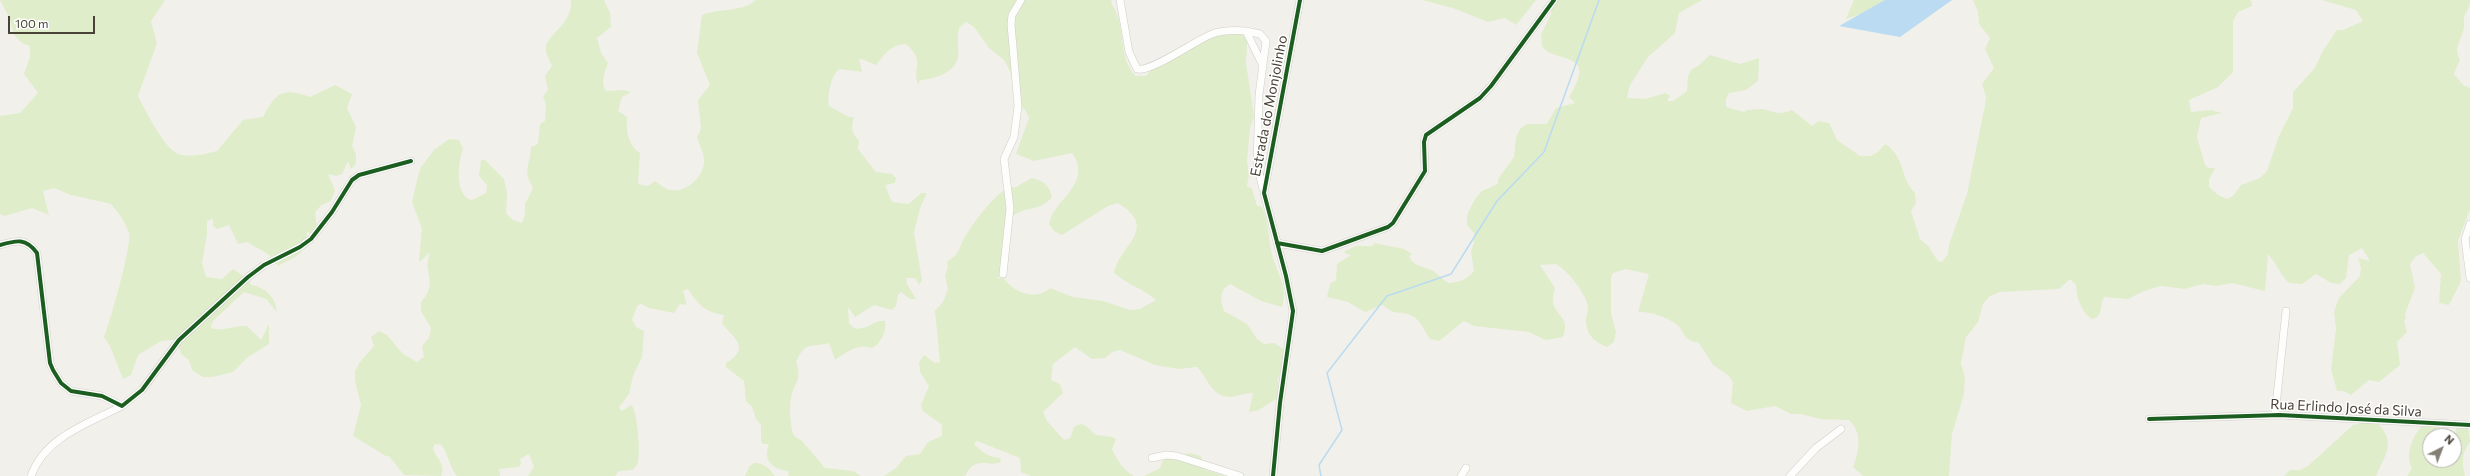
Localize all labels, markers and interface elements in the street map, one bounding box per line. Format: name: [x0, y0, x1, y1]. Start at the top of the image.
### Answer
scale bar: [10, 8, 97, 34]
text: 100 m: [15, 16, 49, 30]
street label: Estrada do Monjolinho: [1247, 34, 1291, 178]
street label: Rua Erlindo José da Silva: [2270, 396, 2422, 420]
north arrow: [2422, 428, 2462, 468]
text: N: [2442, 432, 2457, 447]

